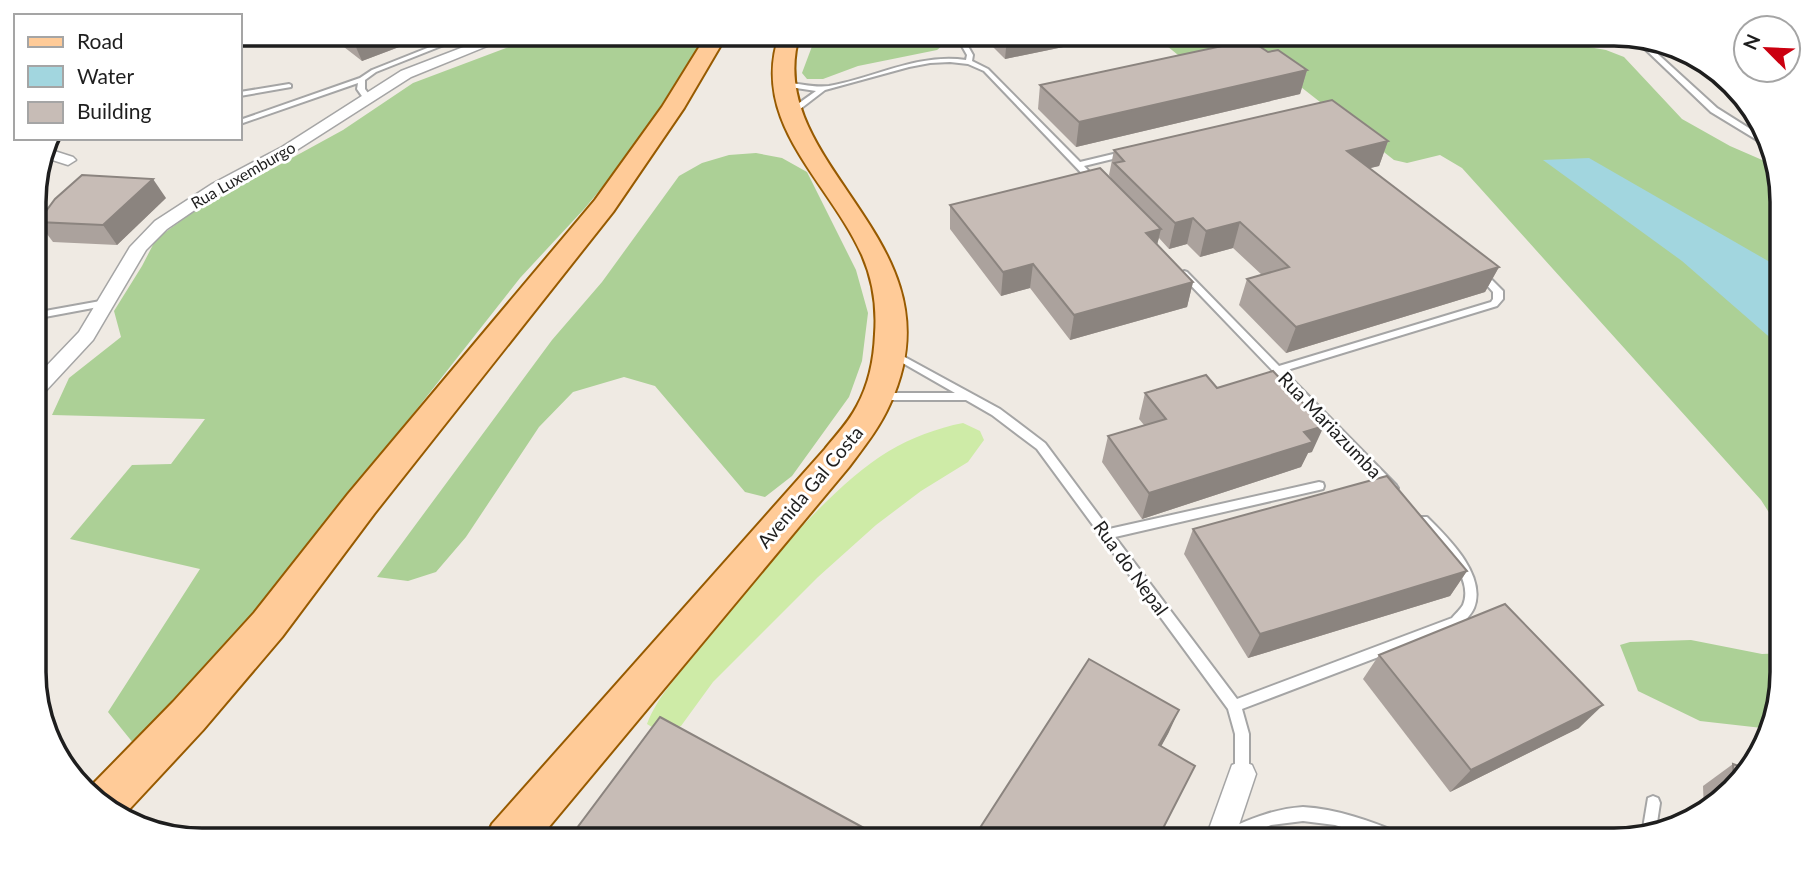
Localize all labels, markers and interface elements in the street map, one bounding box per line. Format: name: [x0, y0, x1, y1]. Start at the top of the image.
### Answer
legend: [14, 14, 242, 140]
north arrow: [1732, 14, 1802, 84]
text: Road: [77, 28, 124, 53]
text: N: [1738, 31, 1764, 53]
text: Water: [77, 63, 134, 88]
text: Building: [77, 98, 152, 123]
street label: Rua Luxemburgo: [187, 137, 298, 212]
street label: Rua Mariazumba: [1274, 367, 1387, 483]
street label: Avenida Gal Costa: [752, 421, 867, 552]
street label: Rua do Nepal: [1089, 516, 1173, 620]

